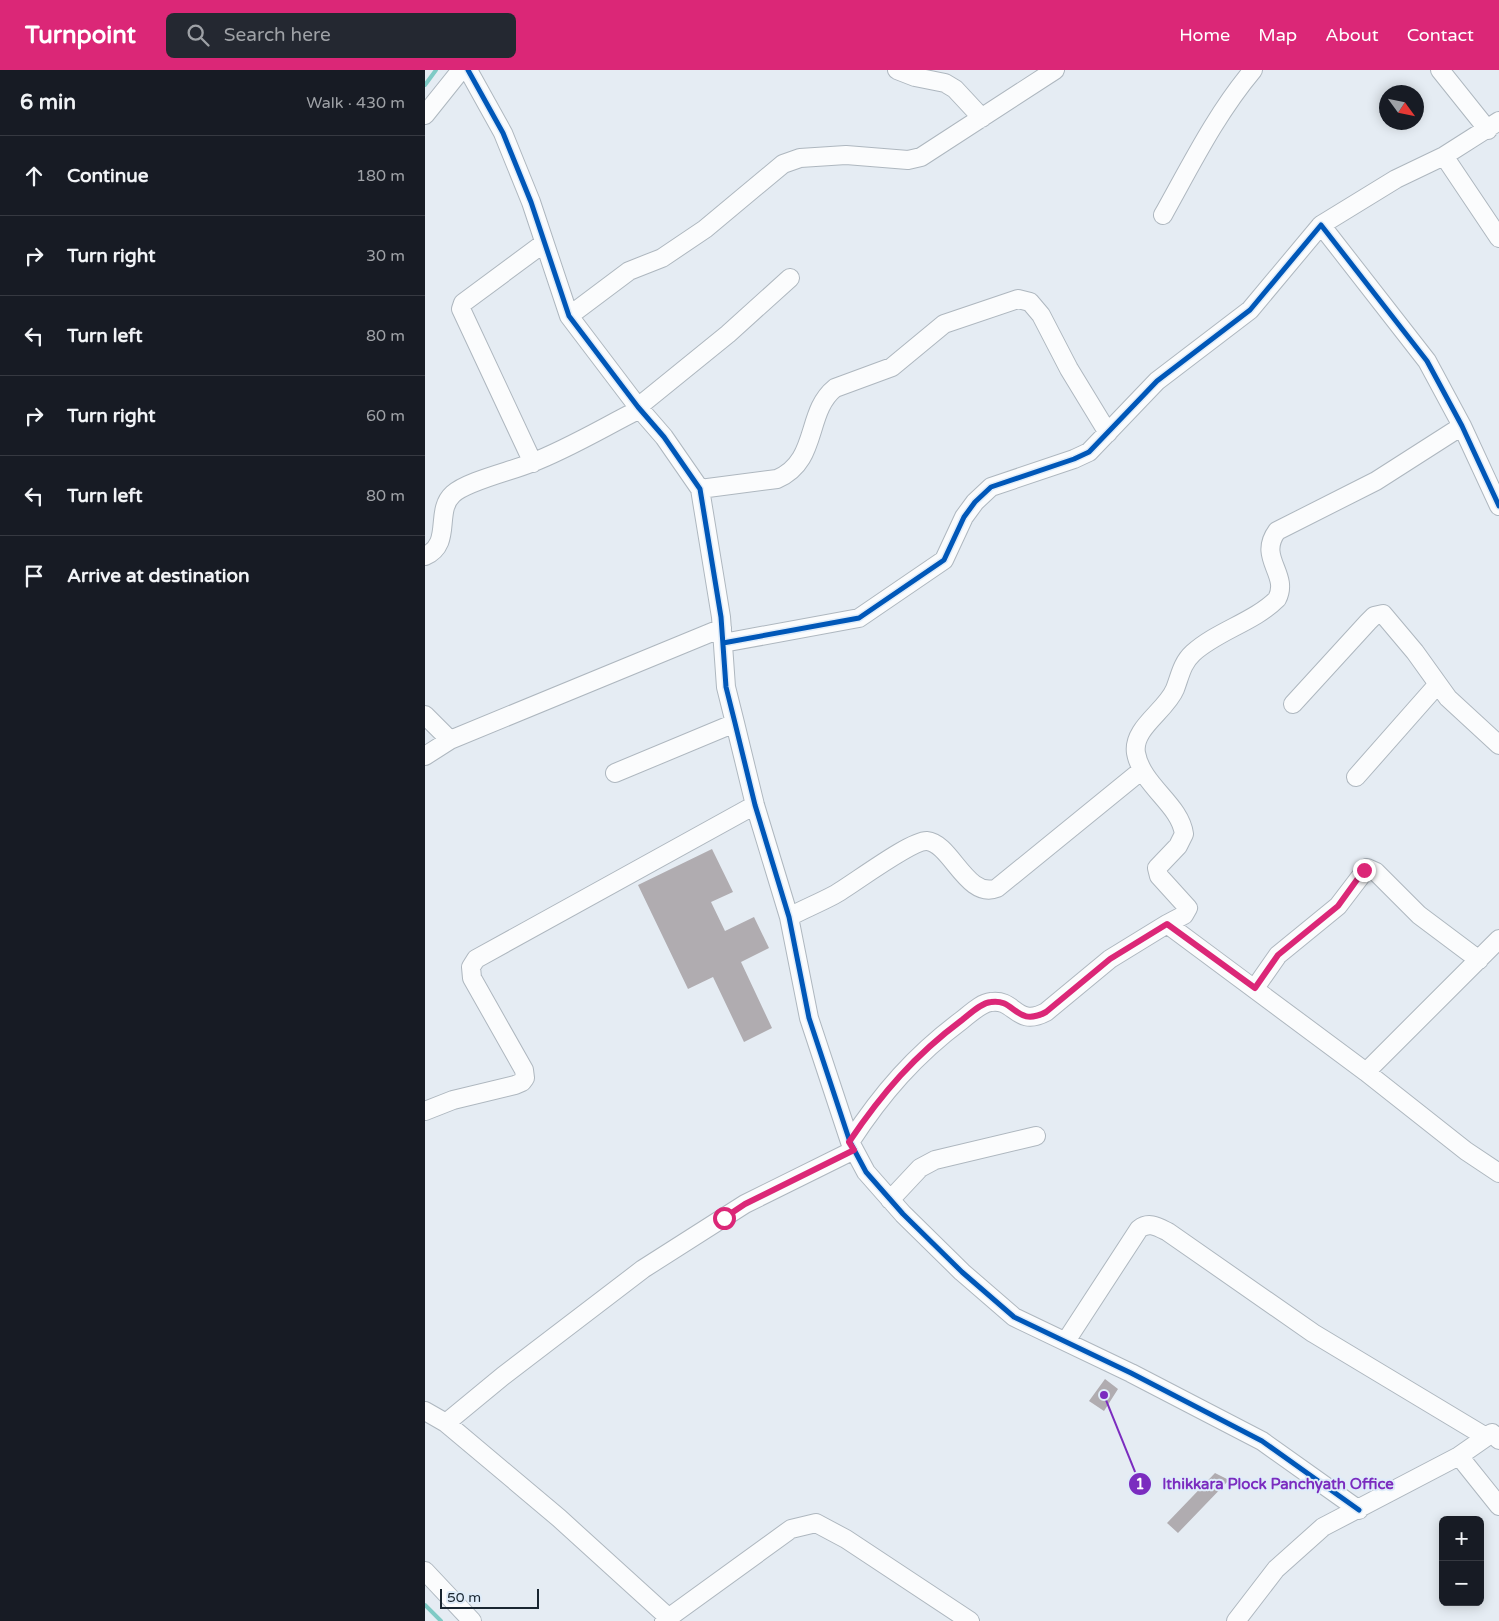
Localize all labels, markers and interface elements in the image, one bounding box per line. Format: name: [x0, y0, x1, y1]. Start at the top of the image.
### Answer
search box: [166, 13, 516, 58]
text: Turnpoint: [25, 21, 136, 50]
icon: search: [184, 21, 212, 49]
text: Search here: [224, 24, 331, 46]
text: Home: [1179, 24, 1230, 46]
text: Map: [1258, 24, 1297, 46]
text: About: [1325, 24, 1379, 46]
text: Contact: [1407, 24, 1474, 46]
north arrow: [1379, 85, 1424, 130]
text: 6 min: [20, 90, 76, 115]
text: Walk · 430 m: [306, 93, 405, 113]
icon: ahead: [20, 162, 48, 190]
text: Continue: [67, 165, 149, 187]
text: 180 m: [356, 166, 405, 186]
icon: right: [20, 242, 48, 270]
text: Turn right: [67, 245, 155, 267]
text: 30 m: [366, 246, 405, 266]
icon: left: [20, 322, 48, 350]
text: Turn left: [67, 325, 143, 347]
text: 80 m: [366, 326, 405, 346]
icon: right: [20, 402, 48, 430]
text: Turn right: [67, 405, 155, 427]
text: 60 m: [366, 406, 405, 426]
icon: left: [20, 482, 48, 510]
text: Turn left: [67, 485, 143, 507]
text: 80 m: [366, 486, 405, 506]
icon: arrive: [20, 562, 48, 590]
text: Arrive at destination: [67, 565, 250, 587]
route end: [1353, 859, 1376, 882]
route start: [713, 1207, 736, 1230]
callout: Ithikkara Plock Panchyath Office: [1127, 1469, 1404, 1499]
text: 1: [1135, 1475, 1145, 1493]
text: Ithikkara Plock Panchyath Office: [1162, 1475, 1394, 1494]
map controls: [1439, 1516, 1484, 1606]
button: +: [1439, 1516, 1484, 1561]
button: −: [1439, 1561, 1484, 1606]
scale bar: [440, 1586, 539, 1609]
text: 50 m: [447, 1589, 481, 1606]

